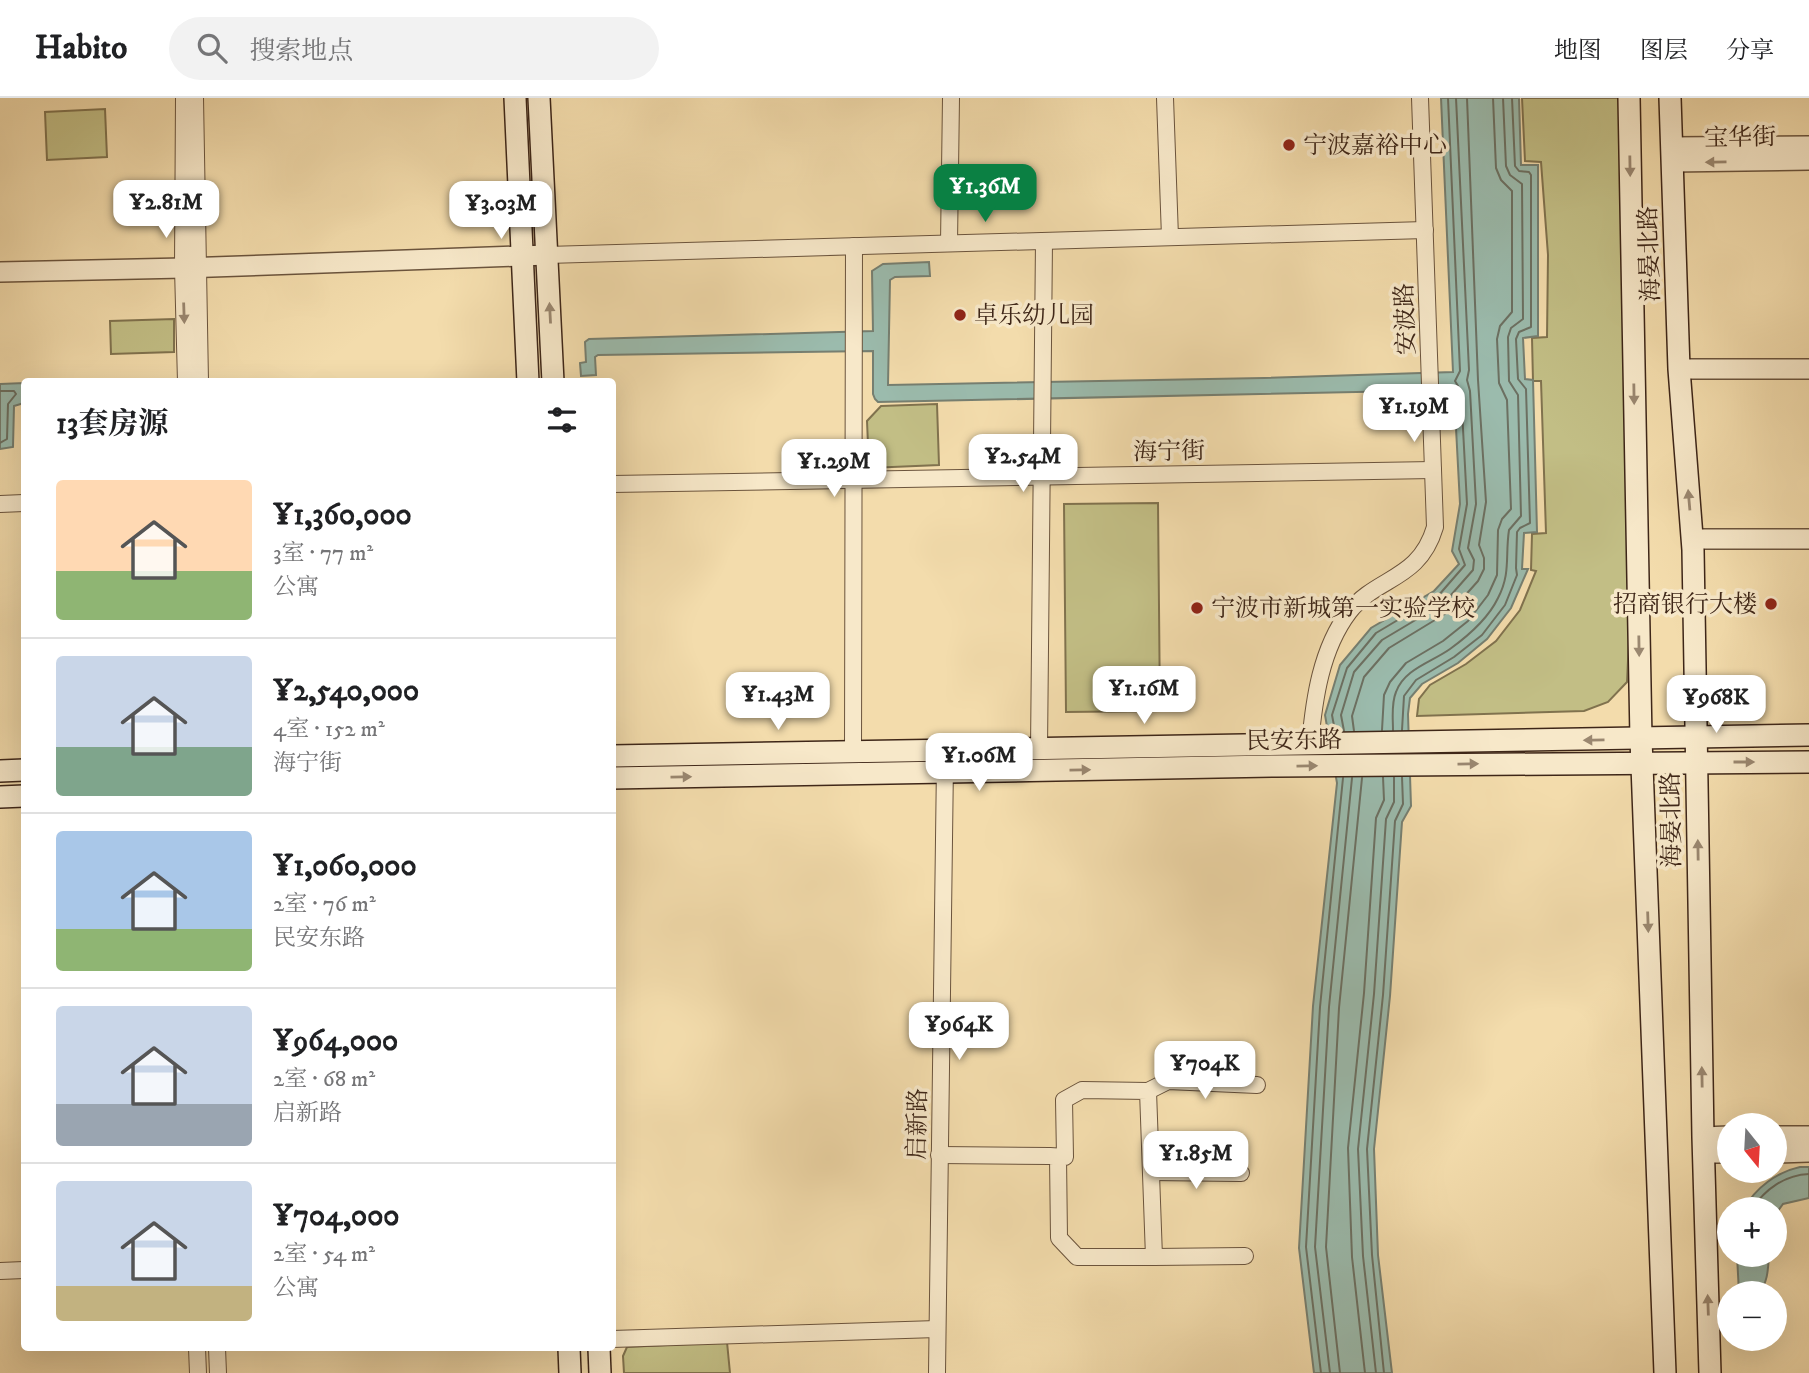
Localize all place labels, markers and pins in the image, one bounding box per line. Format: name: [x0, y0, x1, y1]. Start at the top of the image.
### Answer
place label: 宁波嘉裕中心: [1303, 131, 1447, 161]
marker: 宁波嘉裕中心: [1281, 137, 1297, 153]
pin: ¥1.36M: [928, 164, 1042, 224]
pin: ¥2.81M: [109, 180, 223, 240]
pin: ¥3.03M: [444, 181, 558, 241]
place label: 卓乐幼儿园: [974, 301, 1094, 331]
marker: 卓乐幼儿园: [952, 307, 968, 323]
pin: ¥1.19M: [1357, 384, 1471, 444]
pin: ¥2.54M: [966, 434, 1080, 494]
pin: ¥1.29M: [777, 440, 891, 499]
place label: 招商银行大楼: [1613, 590, 1757, 620]
place label: 宁波市新城第一实验学校: [1211, 594, 1475, 624]
marker: 招商银行大楼: [1763, 596, 1779, 612]
marker: 宁波市新城第一实验学校: [1189, 600, 1205, 616]
pin: ¥1.16M: [1087, 666, 1201, 726]
pin: ¥1.43M: [721, 672, 835, 732]
pin: ¥968K: [1667, 676, 1765, 735]
pin: ¥1.06M: [922, 734, 1036, 793]
pin: ¥964K: [910, 1002, 1008, 1062]
pin: ¥704K: [1156, 1042, 1254, 1101]
pin: ¥1.85M: [1139, 1132, 1253, 1191]

